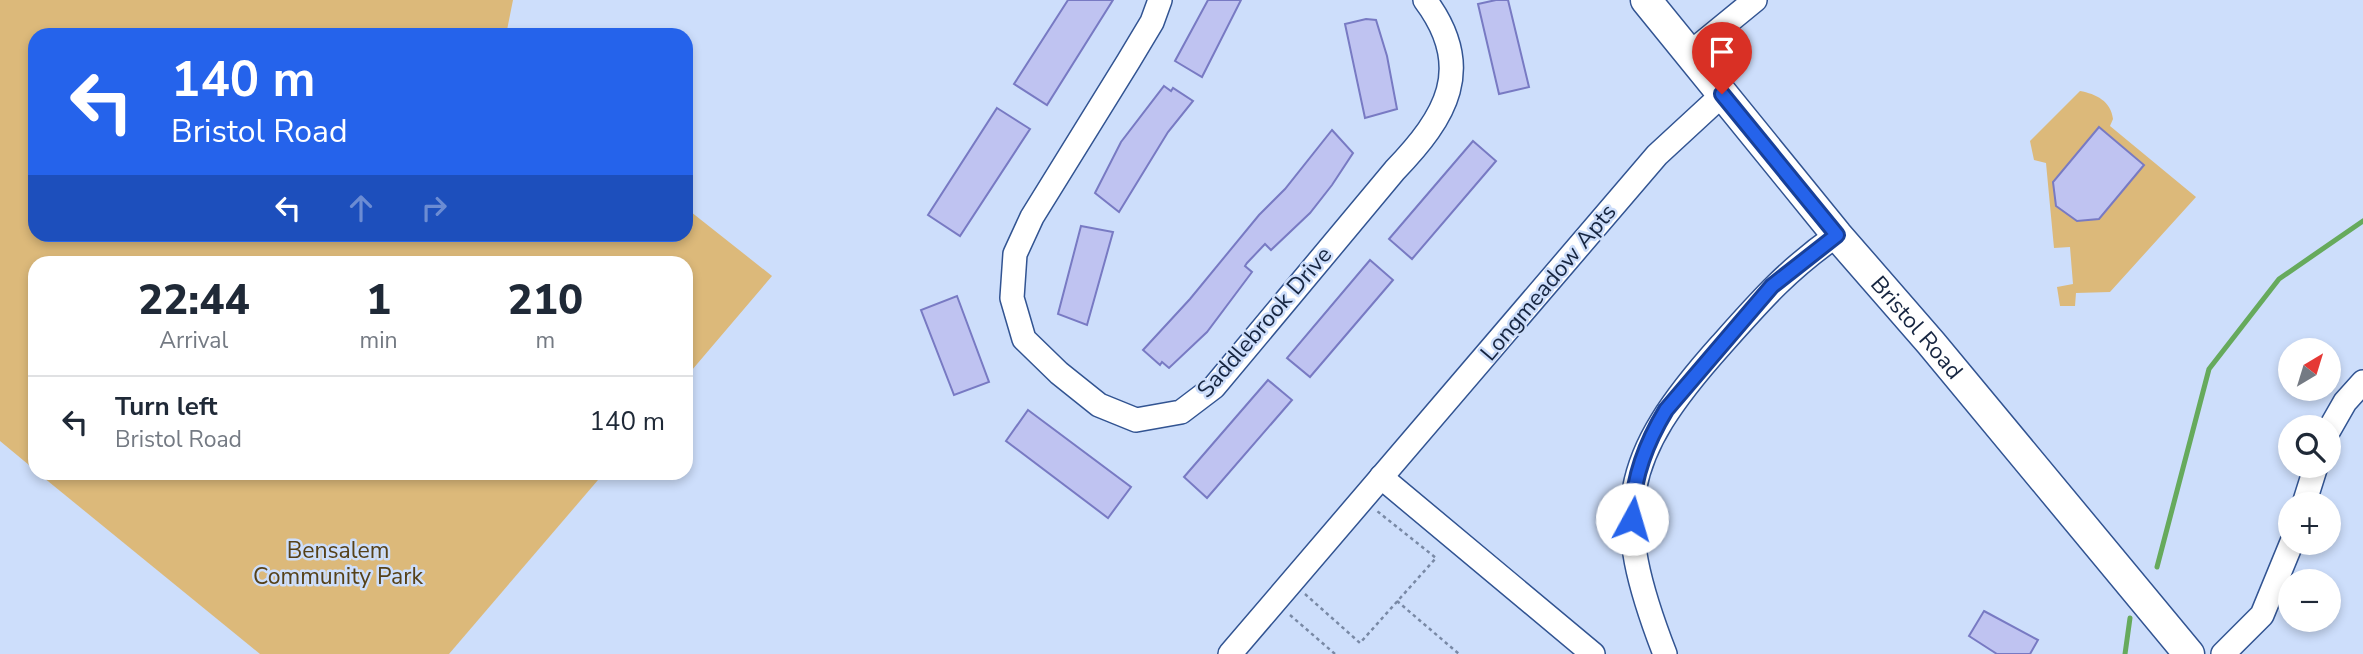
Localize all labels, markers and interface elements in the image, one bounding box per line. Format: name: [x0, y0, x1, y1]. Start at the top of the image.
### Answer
pin: [1692, 22, 1752, 94]
icon: arrive: [1703, 33, 1741, 71]
text: 140 m: [171, 46, 315, 113]
icon: left: [56, 56, 147, 147]
text: Bristol Road: [171, 110, 348, 153]
icon: left: [269, 189, 307, 227]
icon: ahead: [342, 189, 380, 227]
icon: right: [415, 189, 453, 227]
street label: Longmeadow Apts: [1473, 197, 1623, 367]
street label: Saddlebrook Drive: [1190, 240, 1339, 405]
street label: Bristol Road: [1863, 269, 1970, 386]
text: 22:44: [138, 272, 250, 329]
text: 1: [366, 272, 391, 329]
text: 210: [508, 272, 583, 329]
text: Arrival: [159, 325, 228, 356]
text: min: [360, 325, 398, 356]
text: m: [535, 325, 555, 356]
north arrow: [2278, 338, 2342, 401]
map controls: [2278, 338, 2341, 632]
text: Turn left: [115, 389, 218, 424]
icon: left: [56, 403, 94, 441]
text: 140 m: [589, 404, 665, 439]
button: search: [2278, 415, 2341, 478]
text: Bristol Road: [115, 424, 242, 455]
position arrow: [1595, 482, 1669, 556]
button: +: [2278, 492, 2341, 555]
park label: Bensalem Community Park: [253, 535, 423, 592]
button: −: [2278, 569, 2341, 632]

